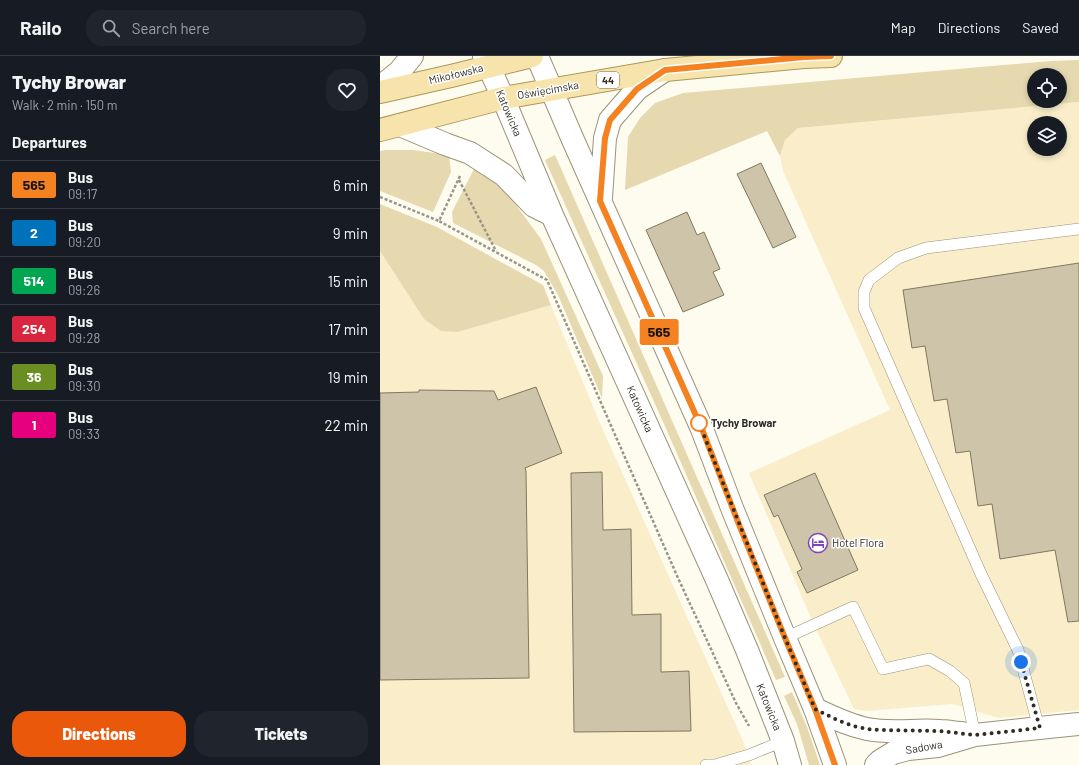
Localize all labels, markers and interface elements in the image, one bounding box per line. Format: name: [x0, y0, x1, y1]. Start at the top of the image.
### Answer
search box: [86, 10, 366, 46]
text: Railo: [20, 16, 62, 39]
icon: search: [100, 17, 122, 39]
text: Search here: [132, 19, 210, 37]
text: Map: [891, 19, 916, 36]
text: Directions: [938, 19, 1000, 36]
text: Saved: [1022, 19, 1059, 36]
street label: Mikołowska: [427, 61, 484, 87]
map controls: [1027, 68, 1067, 156]
button: locate: [1027, 68, 1067, 108]
button: heart: [326, 69, 368, 111]
text: Tychy Browar: [12, 70, 126, 93]
road number: 44: [597, 72, 619, 88]
street label: Oświęcimska: [516, 78, 580, 101]
street label: Katowicka: [494, 88, 525, 138]
text: Walk · 2 min · 150 m: [12, 97, 117, 113]
button: layers: [1027, 116, 1067, 156]
text: Departures: [12, 133, 87, 151]
text: Bus: [68, 168, 93, 186]
text: 565: [23, 176, 45, 193]
text: 6 min: [333, 176, 368, 194]
text: 09:17: [68, 186, 97, 202]
text: Bus: [68, 216, 93, 234]
text: 2: [30, 224, 38, 241]
text: 9 min: [333, 224, 368, 242]
text: 09:20: [68, 234, 101, 250]
text: Bus: [68, 264, 93, 282]
text: 514: [24, 272, 44, 289]
text: 15 min: [328, 272, 368, 290]
text: 09:26: [68, 282, 100, 298]
text: Bus: [68, 312, 93, 330]
line badge: 565: [636, 319, 682, 345]
text: 254: [22, 320, 46, 337]
text: 17 min: [328, 320, 368, 338]
text: 565: [648, 323, 670, 340]
text: 09:28: [68, 330, 100, 346]
text: Bus: [68, 360, 93, 378]
text: 36: [26, 368, 42, 385]
text: 19 min: [328, 368, 368, 386]
text: 09:30: [68, 378, 101, 394]
street label: Katowicka: [624, 384, 656, 434]
text: Bus: [68, 408, 93, 426]
marker: Tychy Browar: [690, 414, 708, 432]
text: 1: [32, 416, 36, 433]
text: 22 min: [325, 416, 368, 434]
place label: Tychy Browar: [711, 416, 777, 429]
text: 09:33: [68, 426, 100, 442]
hotel icon: Hotel Flora: [807, 532, 829, 554]
place label: Hotel Flora: [832, 536, 884, 549]
your location: [1011, 652, 1031, 672]
street label: Katowicka: [754, 681, 785, 732]
button: Directions: [12, 711, 186, 757]
button: Tickets: [194, 711, 368, 757]
street label: Sadowa: [904, 737, 943, 756]

